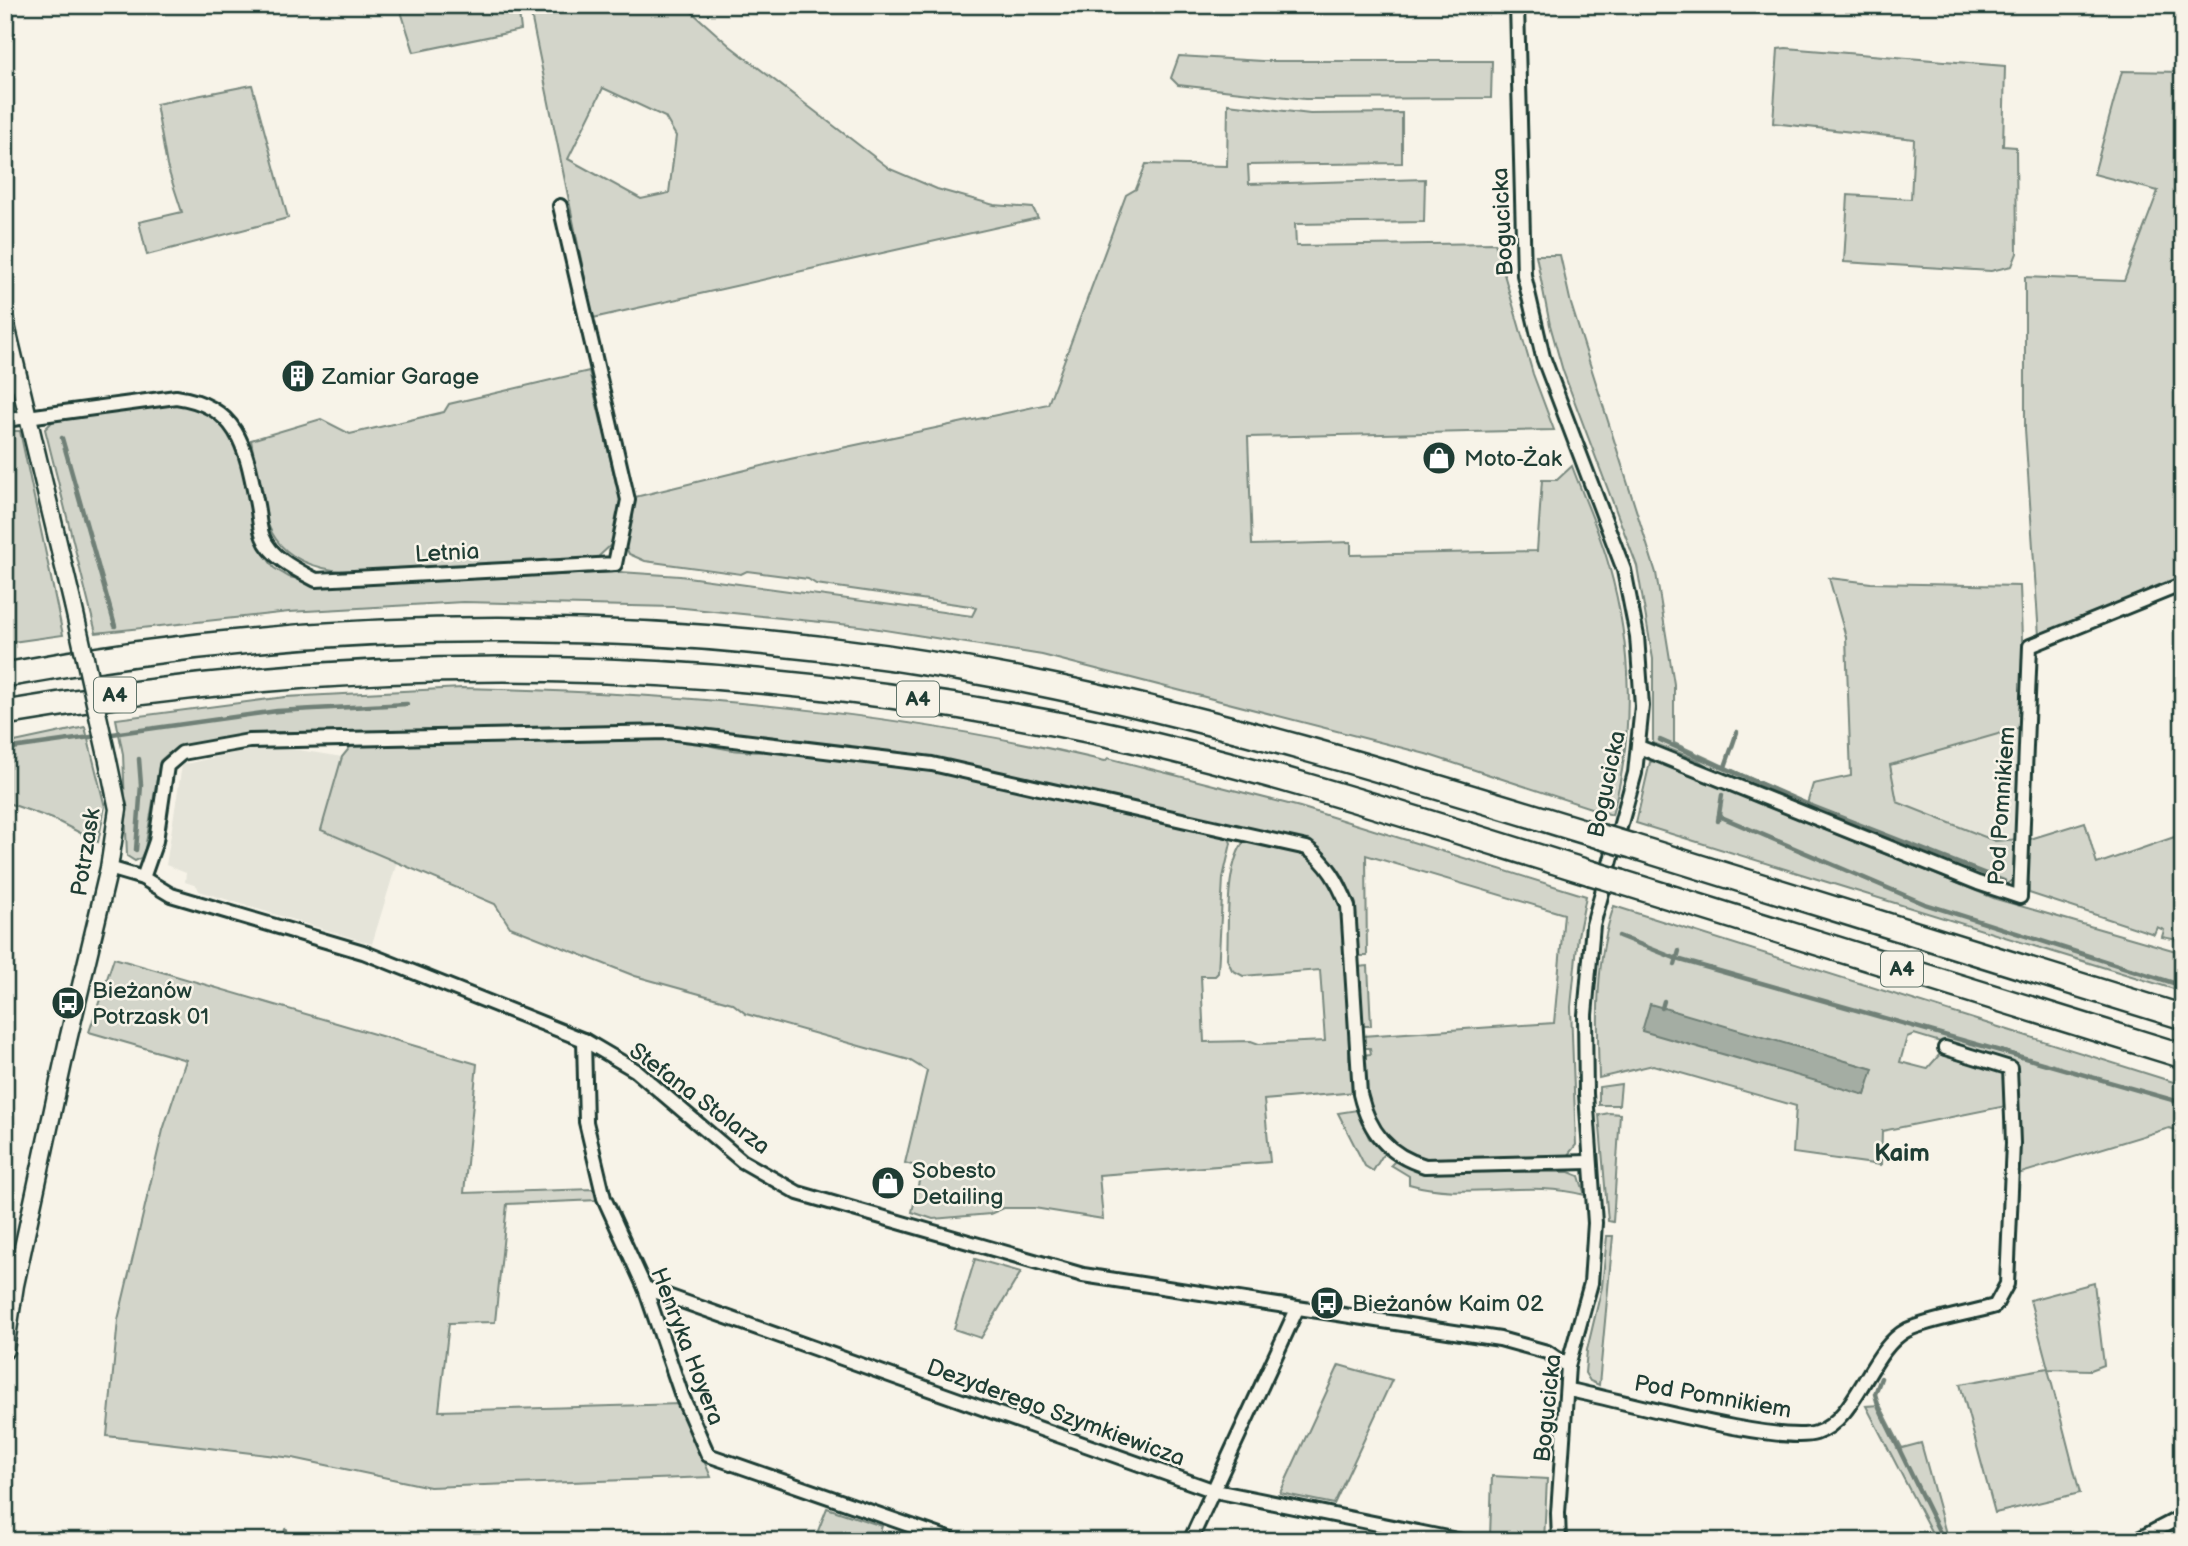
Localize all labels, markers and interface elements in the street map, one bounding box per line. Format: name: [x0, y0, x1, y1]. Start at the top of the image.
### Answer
street label: Bogucicka: [1486, 167, 1520, 277]
building icon: Zamiar Garage: [279, 357, 317, 395]
place label: Zamiar Garage: [321, 363, 479, 391]
shop icon: Moto-Żak: [1420, 439, 1458, 477]
place label: Moto-Żak: [1464, 445, 1563, 473]
street label: Letnia: [414, 537, 480, 569]
road number: A4: [94, 678, 136, 712]
road number: A4: [897, 682, 939, 716]
street label: Pod Pomnikiem: [1982, 726, 2022, 887]
street label: Bogucicka: [1582, 728, 1632, 840]
street label: Potrzask: [65, 806, 107, 898]
road number: A4: [1881, 951, 1923, 986]
place label: Bieżanów Potrzask 01: [92, 977, 209, 1031]
bus stop icon: Bieżanów Potrzask 01: [49, 984, 87, 1022]
street label: Stefana Stolarza: [624, 1037, 775, 1161]
district label: Kaim: [1874, 1139, 1930, 1168]
place label: Sobesto Detailing: [912, 1157, 1004, 1211]
shop icon: Sobesto Detailing: [869, 1164, 907, 1202]
street label: Henryka Hoyera: [644, 1264, 730, 1429]
bus stop icon: Bieżanów Kaim 02: [1308, 1284, 1346, 1322]
place label: Bieżanów Kaim 02: [1352, 1290, 1544, 1318]
street label: Dezyderego Szymkiewicza: [923, 1353, 1189, 1473]
street label: Bogucicka: [1528, 1353, 1568, 1464]
street label: Pod Pomnikiem: [1632, 1369, 1794, 1425]

